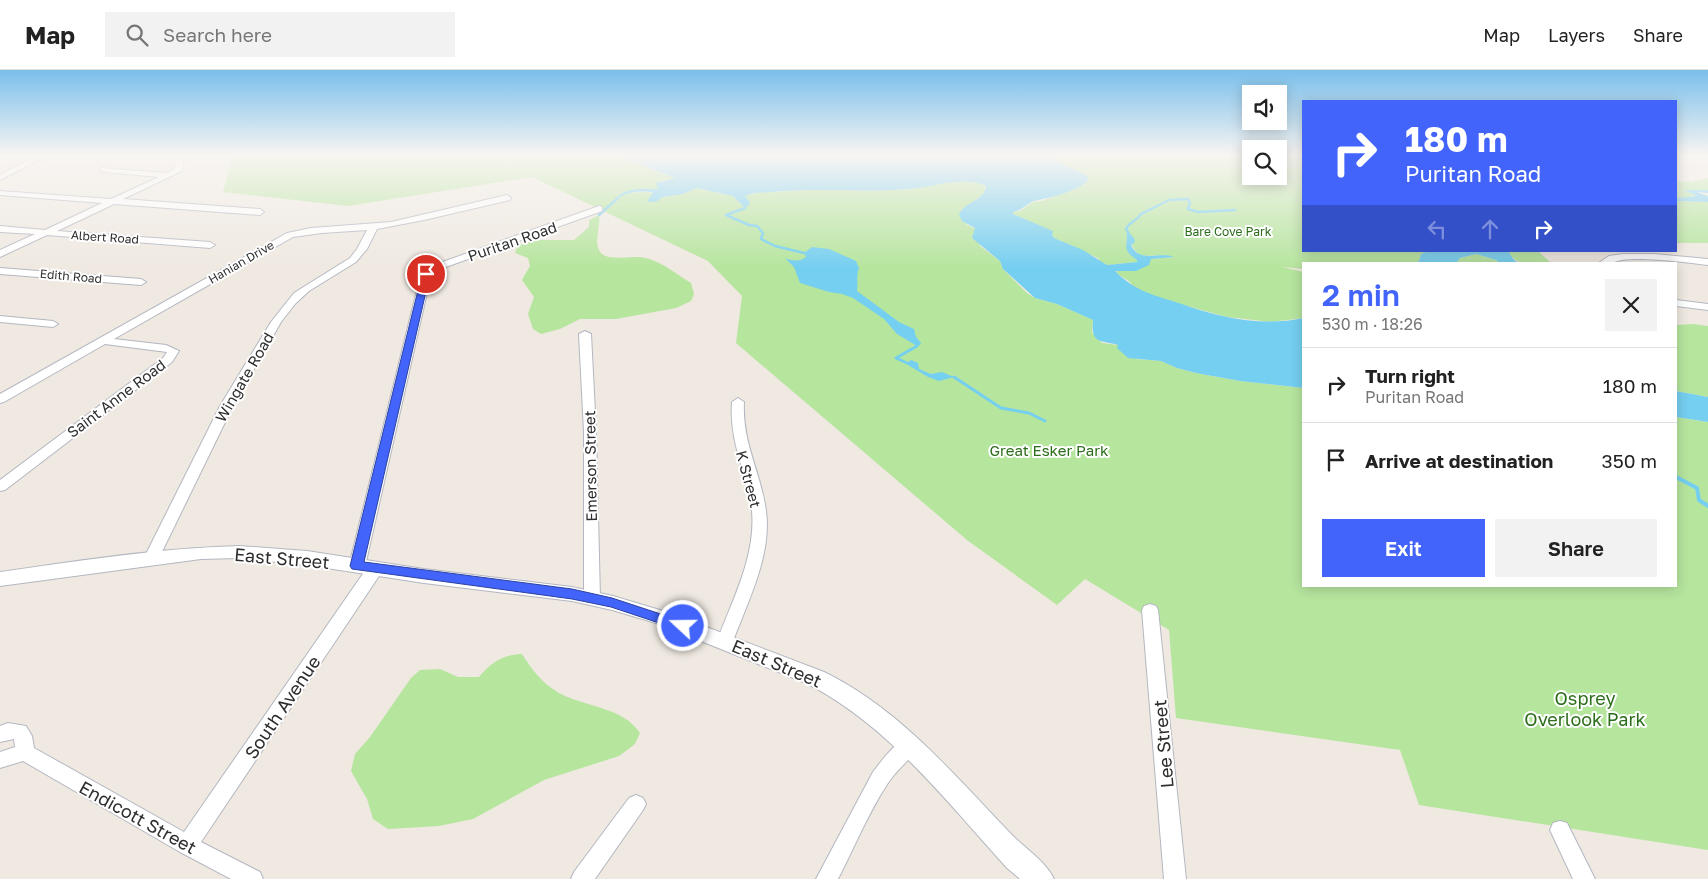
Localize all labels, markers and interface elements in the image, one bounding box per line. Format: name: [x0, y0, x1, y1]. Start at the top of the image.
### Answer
search box: [105, 12, 455, 57]
text: Map: [25, 20, 75, 49]
icon: search: [123, 21, 151, 49]
text: Search here: [163, 23, 272, 46]
text: Map: [1483, 24, 1520, 46]
text: Layers: [1548, 24, 1605, 46]
text: Share: [1633, 24, 1683, 46]
map controls: [1242, 85, 1287, 185]
button: sound: [1242, 85, 1287, 130]
text: 180 m: [1405, 118, 1508, 160]
icon: right: [1322, 120, 1387, 185]
button: search: [1242, 140, 1287, 185]
text: Puritan Road: [1405, 160, 1541, 187]
icon: left: [1423, 215, 1451, 243]
icon: ahead: [1476, 215, 1504, 243]
icon: right: [1529, 215, 1557, 243]
street label: Puritan Road: [465, 217, 559, 265]
park label: Bare Cove Park: [1185, 224, 1272, 239]
street label: Albert Road: [71, 227, 139, 247]
street label: Hanian Drive: [205, 237, 277, 287]
pin: [405, 253, 447, 295]
icon: arrive: [412, 260, 440, 288]
street label: Edith Road: [39, 266, 103, 286]
text: 2 min: [1322, 277, 1400, 313]
button: close: [1605, 279, 1657, 331]
text: 530 m · 18:26: [1322, 314, 1423, 334]
street label: Wingate Road: [211, 329, 277, 425]
street label: Saint Anne Road: [63, 355, 169, 441]
text: Turn right: [1365, 364, 1455, 387]
icon: right: [1322, 371, 1350, 399]
text: 180 m: [1603, 374, 1657, 397]
text: Puritan Road: [1365, 387, 1464, 407]
street label: Emerson Street: [580, 410, 600, 522]
park label: Great Esker Park: [989, 441, 1109, 459]
icon: arrive: [1322, 446, 1350, 474]
street label: K Street: [733, 448, 765, 510]
text: Arrive at destination: [1365, 449, 1553, 472]
text: 350 m: [1602, 449, 1657, 472]
button: Exit: [1322, 519, 1485, 577]
button: Share: [1495, 519, 1657, 577]
street label: East Street: [233, 543, 331, 573]
position arrow: [656, 599, 708, 651]
street label: East Street: [729, 634, 825, 692]
street label: South Avenue: [239, 651, 325, 763]
park label: Osprey Overlook Park: [1524, 687, 1646, 730]
street label: Lee Street: [1148, 699, 1178, 789]
street label: Endicott Street: [76, 776, 200, 858]

